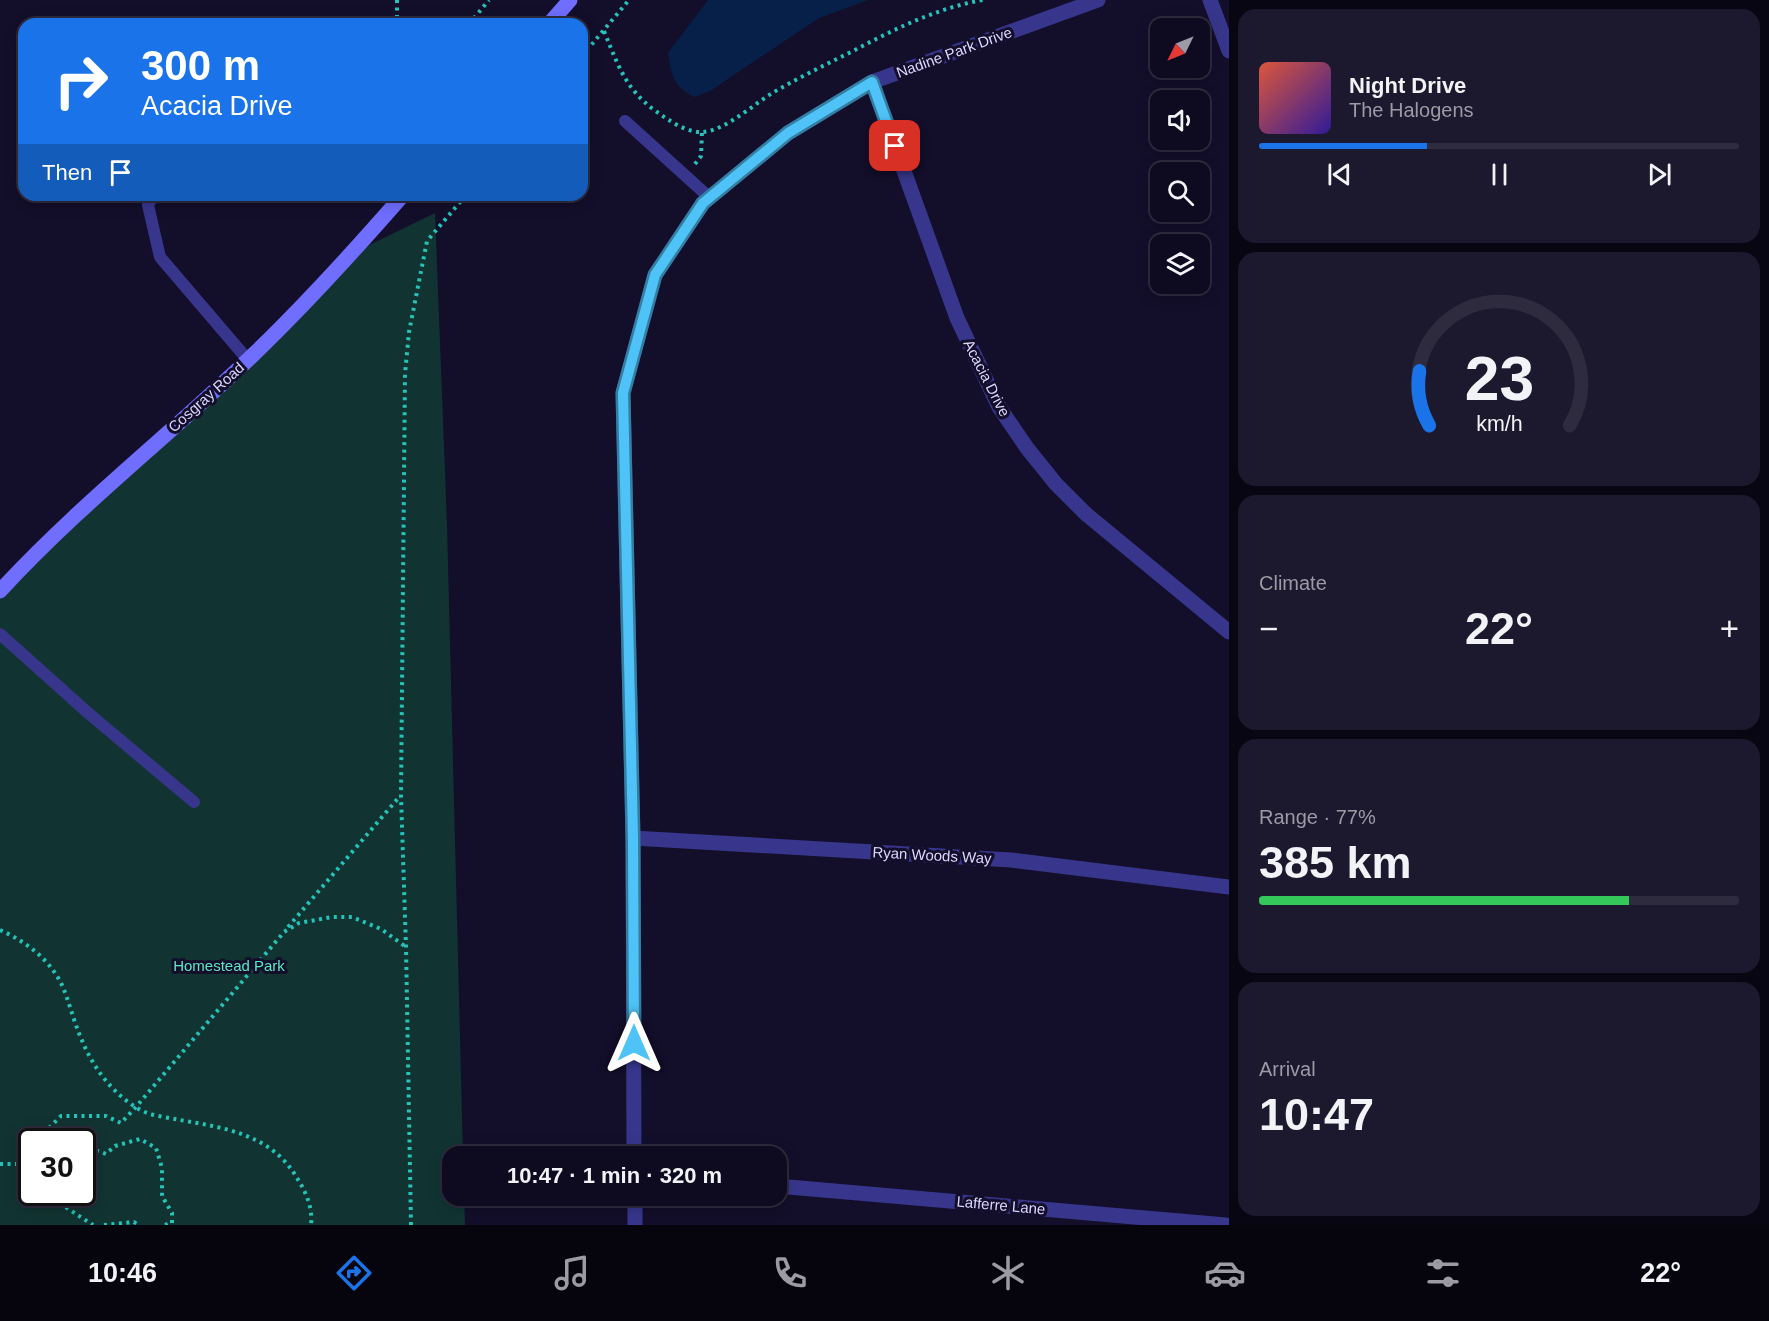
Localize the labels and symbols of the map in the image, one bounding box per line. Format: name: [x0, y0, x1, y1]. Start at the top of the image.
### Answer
north arrow: [1150, 18, 1210, 78]
street label: Nadine Park Drive: [894, 23, 1014, 81]
pin: [869, 120, 920, 171]
street label: Acacia Drive: [960, 337, 1014, 419]
street label: Cosgray Road: [165, 359, 247, 435]
street label: Ryan Woods Way: [872, 843, 992, 867]
park label: Homestead Park: [173, 957, 285, 974]
position arrow: [602, 1011, 666, 1075]
speed limit sign: 30: [18, 1128, 96, 1206]
street label: Lafferre Lane: [956, 1193, 1046, 1217]

